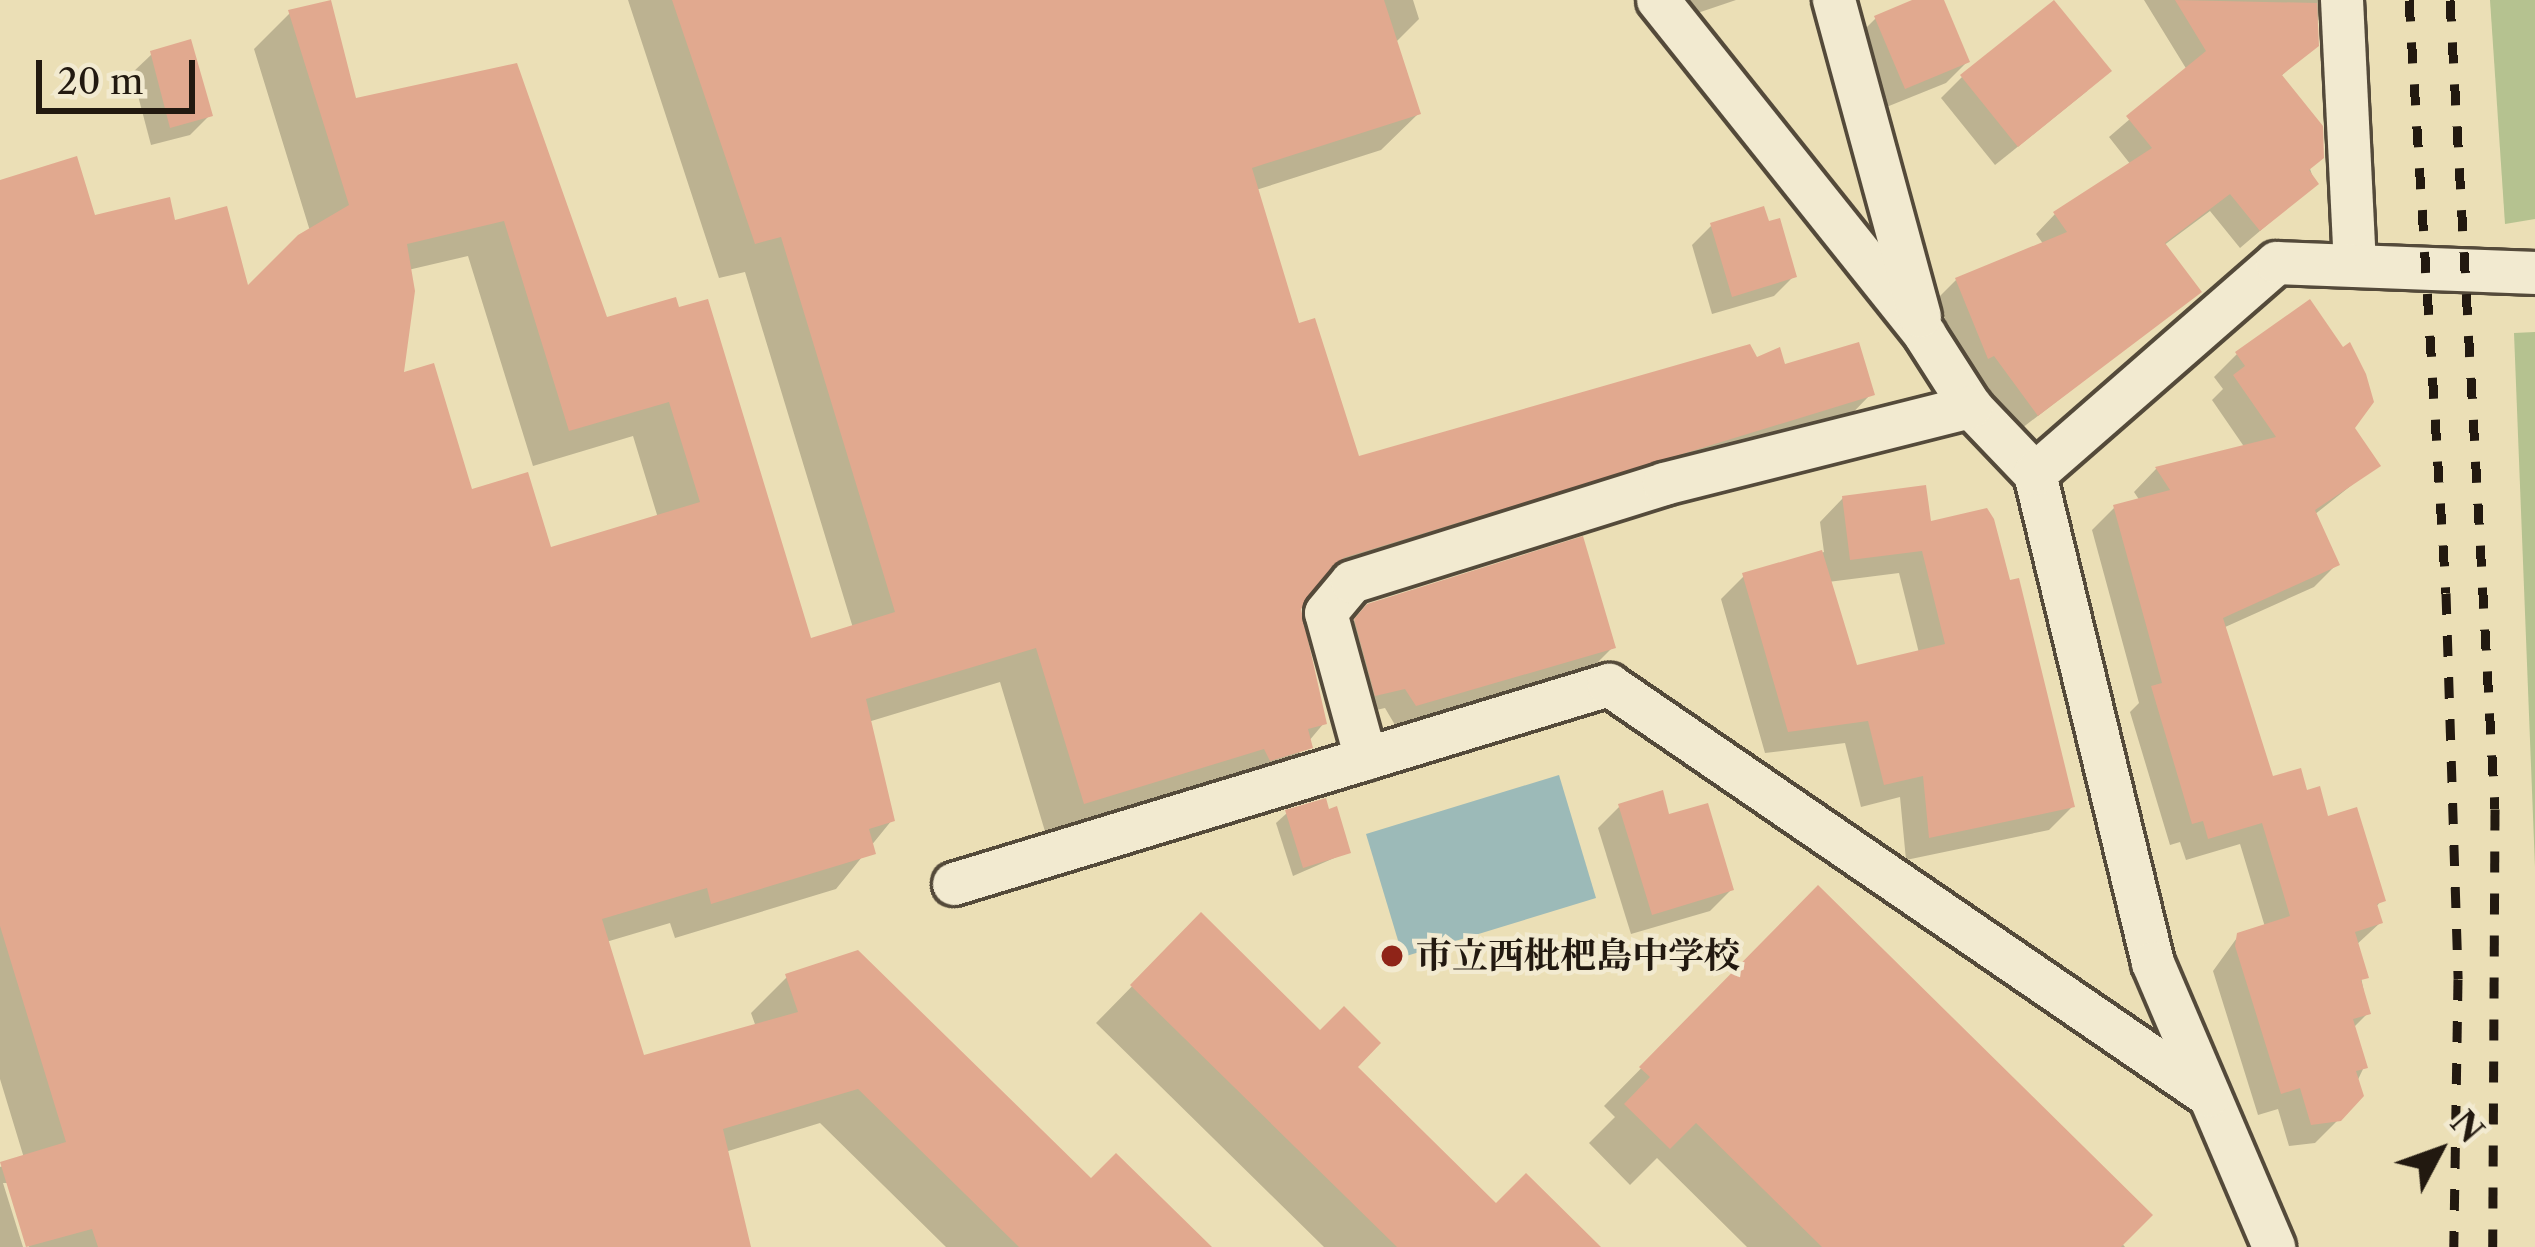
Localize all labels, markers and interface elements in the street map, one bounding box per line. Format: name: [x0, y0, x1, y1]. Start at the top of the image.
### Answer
scale bar: [42, 36, 201, 110]
text: 20 m: [57, 59, 144, 103]
place label: 市立西枇杷島中学校: [1416, 934, 1740, 978]
marker: 市立西枇杷島中学校: [1379, 943, 1405, 969]
north arrow: [2379, 1091, 2499, 1211]
text: N: [2442, 1103, 2491, 1151]

